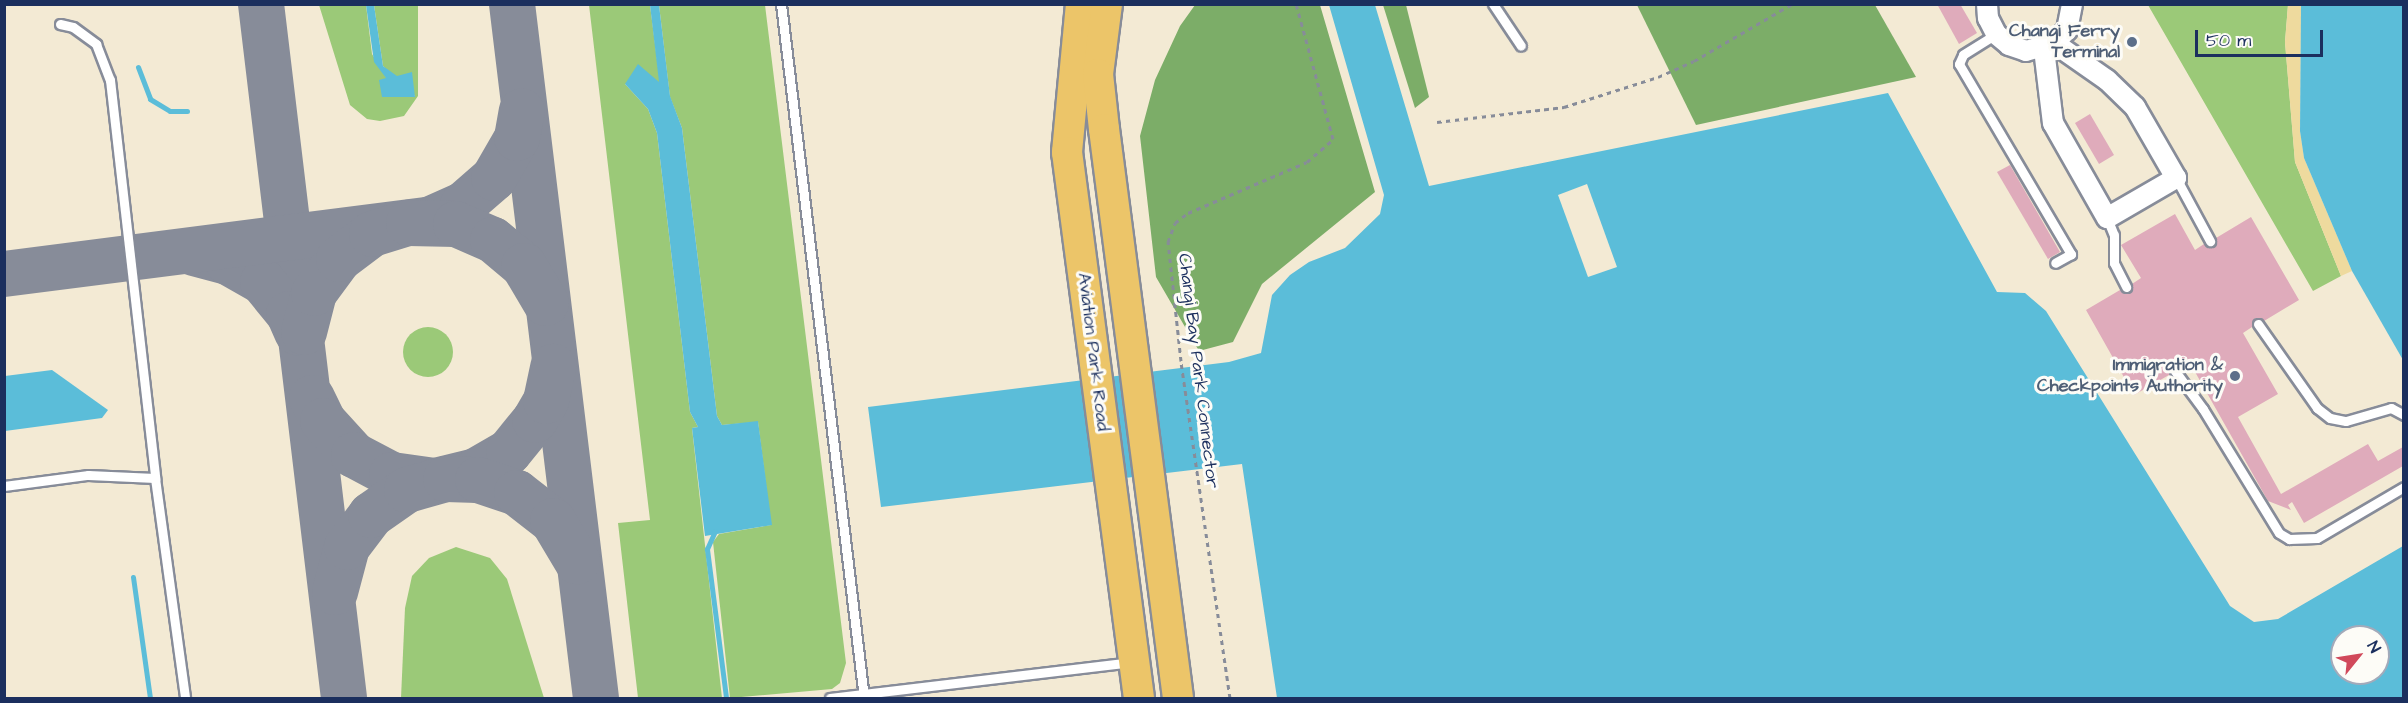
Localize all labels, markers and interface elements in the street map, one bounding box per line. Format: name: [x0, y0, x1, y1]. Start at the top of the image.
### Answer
scale bar: [2198, 18, 2326, 56]
place label: Changi Ferry Terminal: [2009, 21, 2120, 63]
text: 50 m: [2206, 28, 2251, 53]
marker: Changi Ferry Terminal: [2125, 35, 2139, 49]
street label: Changi Bay Park Connector: [1173, 252, 1223, 490]
street label: Aviation Park Road: [1073, 272, 1113, 432]
place label: Immigration & Checkpoints Authority: [2037, 355, 2223, 398]
marker: Immigration & Checkpoints Authority: [2228, 369, 2242, 383]
north arrow: [2330, 625, 2390, 685]
text: N: [2362, 637, 2386, 657]

